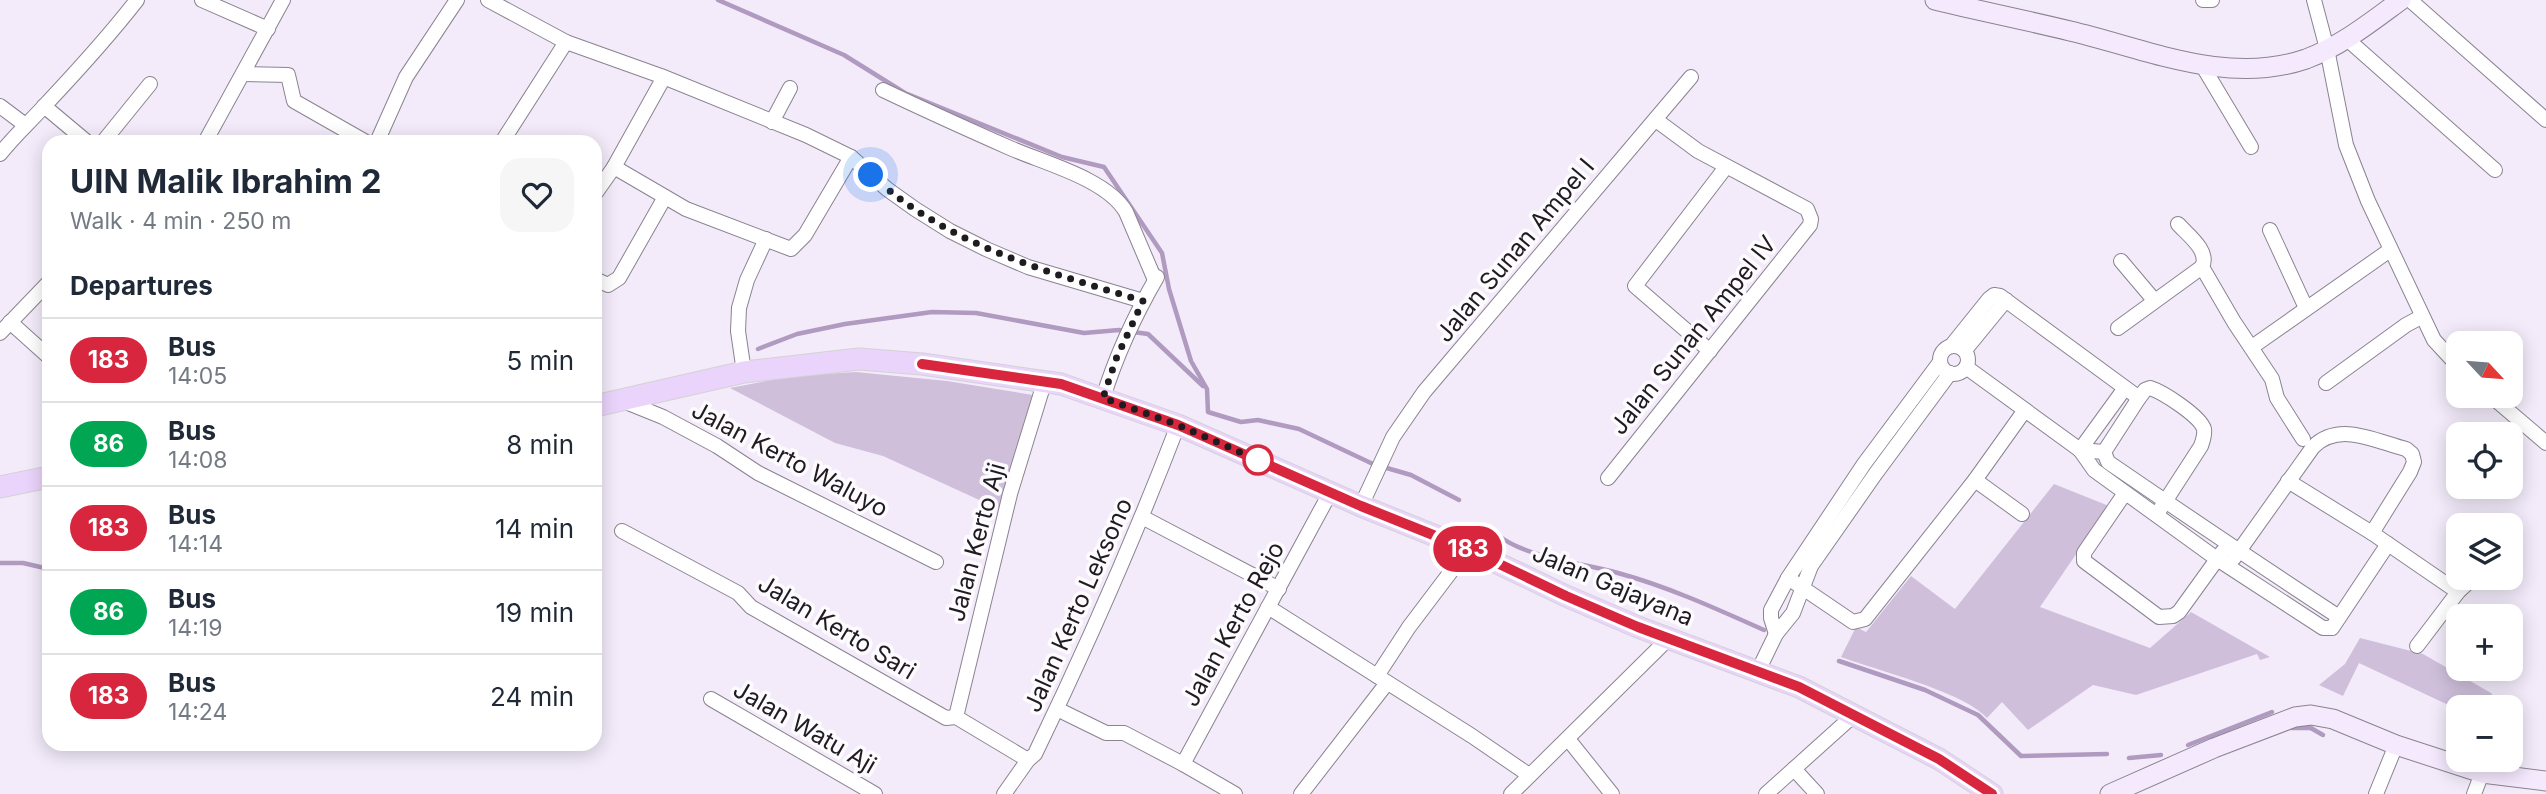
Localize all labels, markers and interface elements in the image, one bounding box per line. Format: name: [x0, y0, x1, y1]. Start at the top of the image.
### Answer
street label: Jalan Sunan Ampel I: [1430, 152, 1600, 348]
your location: [853, 157, 888, 192]
button: heart: [500, 158, 574, 232]
text: UIN Malik Ibrahim 2: [70, 161, 382, 201]
text: Walk · 4 min · 250 m: [70, 207, 292, 235]
street label: Jalan Sunan Ampel IV: [1604, 230, 1782, 440]
text: Departures: [70, 270, 213, 301]
text: Bus: [168, 331, 216, 362]
north arrow: [2446, 331, 2524, 408]
map controls: [2446, 331, 2523, 772]
text: 183: [88, 345, 129, 374]
text: 5 min: [506, 345, 574, 376]
text: 14:05: [168, 362, 227, 390]
street label: Jalan Kerto Waluyo: [687, 395, 893, 523]
text: Bus: [168, 415, 216, 446]
button: locate: [2446, 422, 2523, 499]
text: 86: [93, 429, 124, 458]
text: 8 min: [506, 429, 574, 460]
unlabelled marker: [1243, 445, 1273, 475]
text: 14:08: [168, 446, 228, 474]
street label: Jalan Kerto Aji: [941, 460, 1011, 624]
street label: Jalan Kerto Leksono: [1018, 494, 1138, 716]
text: Bus: [168, 499, 216, 530]
text: 183: [88, 513, 129, 542]
text: 14 min: [495, 513, 574, 544]
button: layers: [2446, 513, 2523, 590]
line badge: 183: [1428, 526, 1508, 572]
text: 14:14: [168, 530, 223, 558]
text: 183: [1447, 534, 1489, 563]
street label: Jalan Kerto Rejo: [1176, 536, 1290, 712]
street label: Jalan Gajayana: [1528, 538, 1698, 632]
street label: Jalan Kerto Sari: [753, 569, 921, 685]
text: Bus: [168, 583, 216, 614]
text: 86: [93, 597, 124, 626]
text: 19 min: [496, 597, 574, 628]
button: +: [2446, 604, 2523, 681]
text: 14:19: [168, 614, 222, 642]
text: Bus: [168, 667, 216, 698]
street label: Jalan Watu Aji: [728, 674, 882, 780]
text: 183: [88, 681, 129, 710]
text: 24 min: [490, 681, 574, 712]
button: −: [2446, 695, 2523, 772]
text: 14:24: [168, 698, 227, 726]

